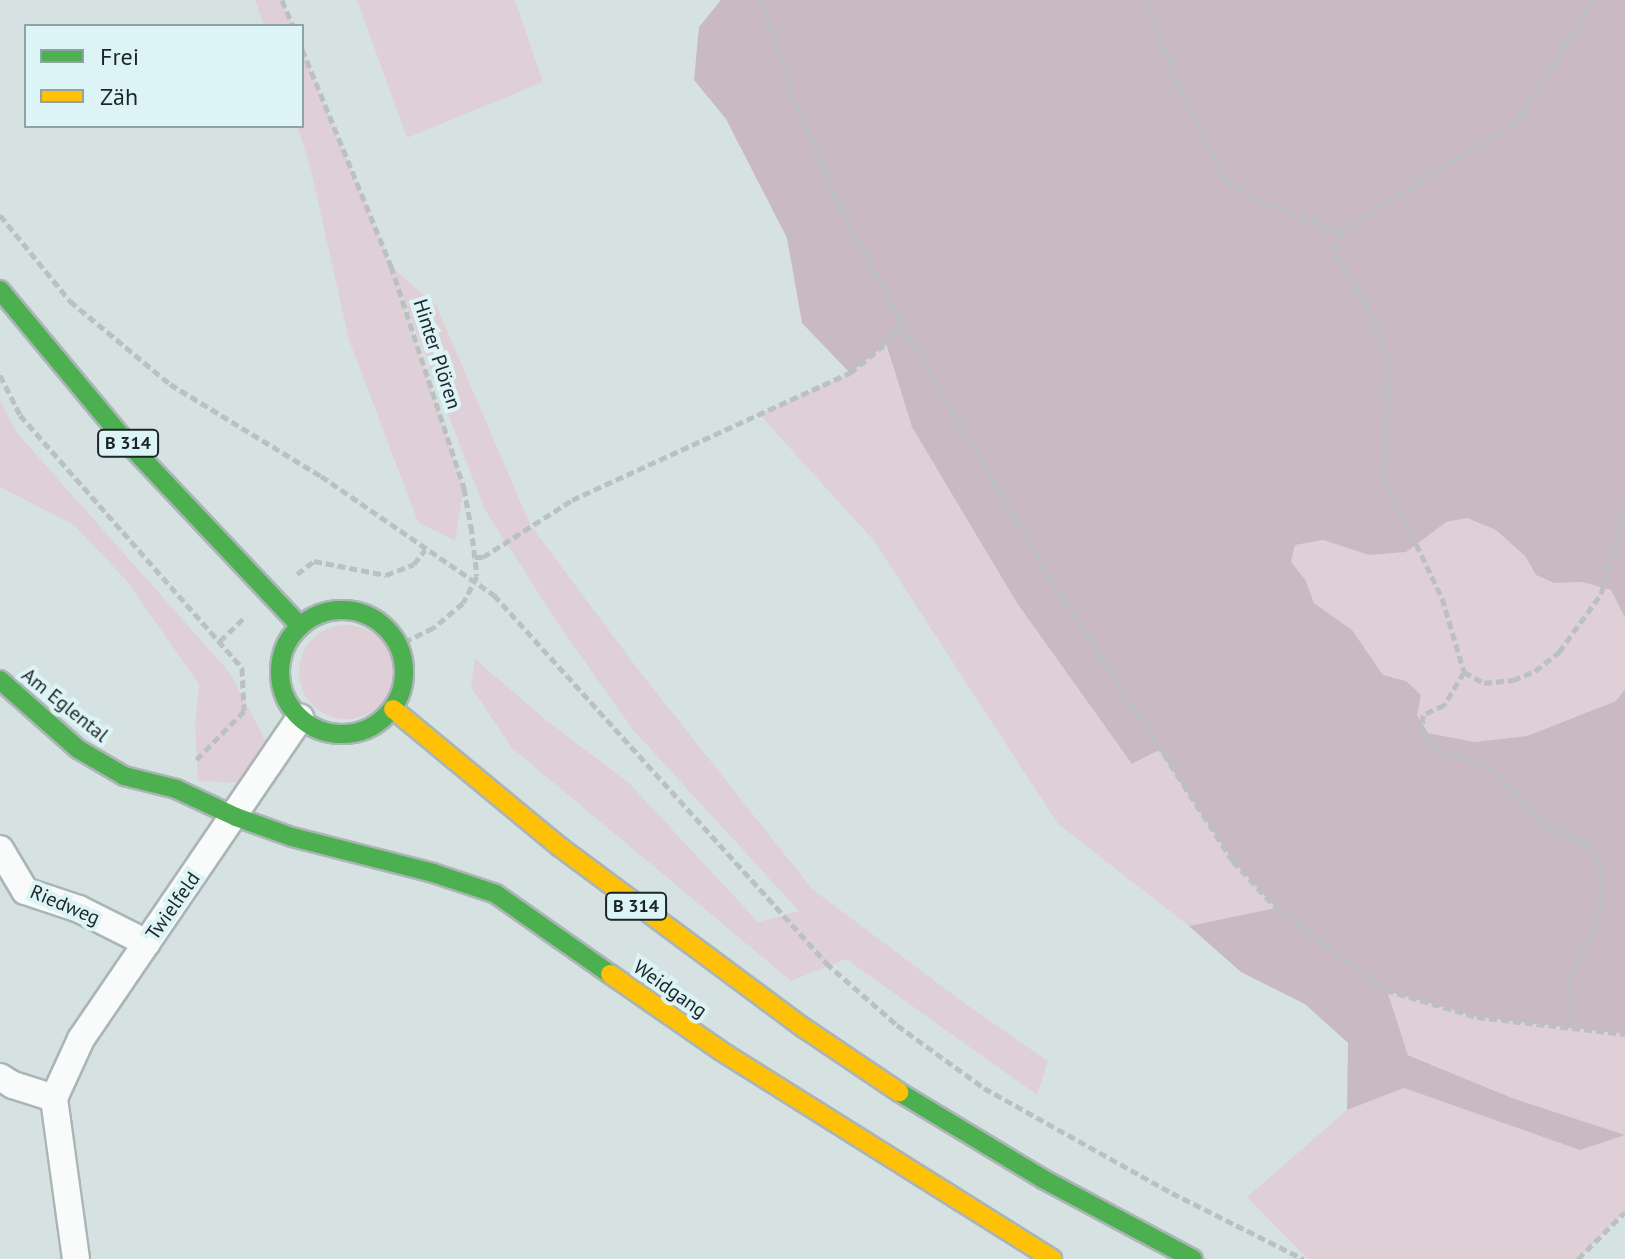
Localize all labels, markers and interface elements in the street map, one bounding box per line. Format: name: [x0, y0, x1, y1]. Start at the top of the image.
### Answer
legend: [24, 24, 304, 128]
text: Frei: [100, 41, 139, 72]
text: Zäh: [100, 81, 138, 112]
street label: Hinter Plören: [408, 296, 466, 412]
road number: B 314: [96, 429, 160, 457]
street label: Am Eglental: [17, 663, 113, 747]
street label: Twielfeld: [141, 867, 205, 945]
street label: Riedweg: [27, 880, 103, 930]
road number: B 314: [604, 892, 668, 920]
street label: Weidgang: [629, 955, 711, 1023]

